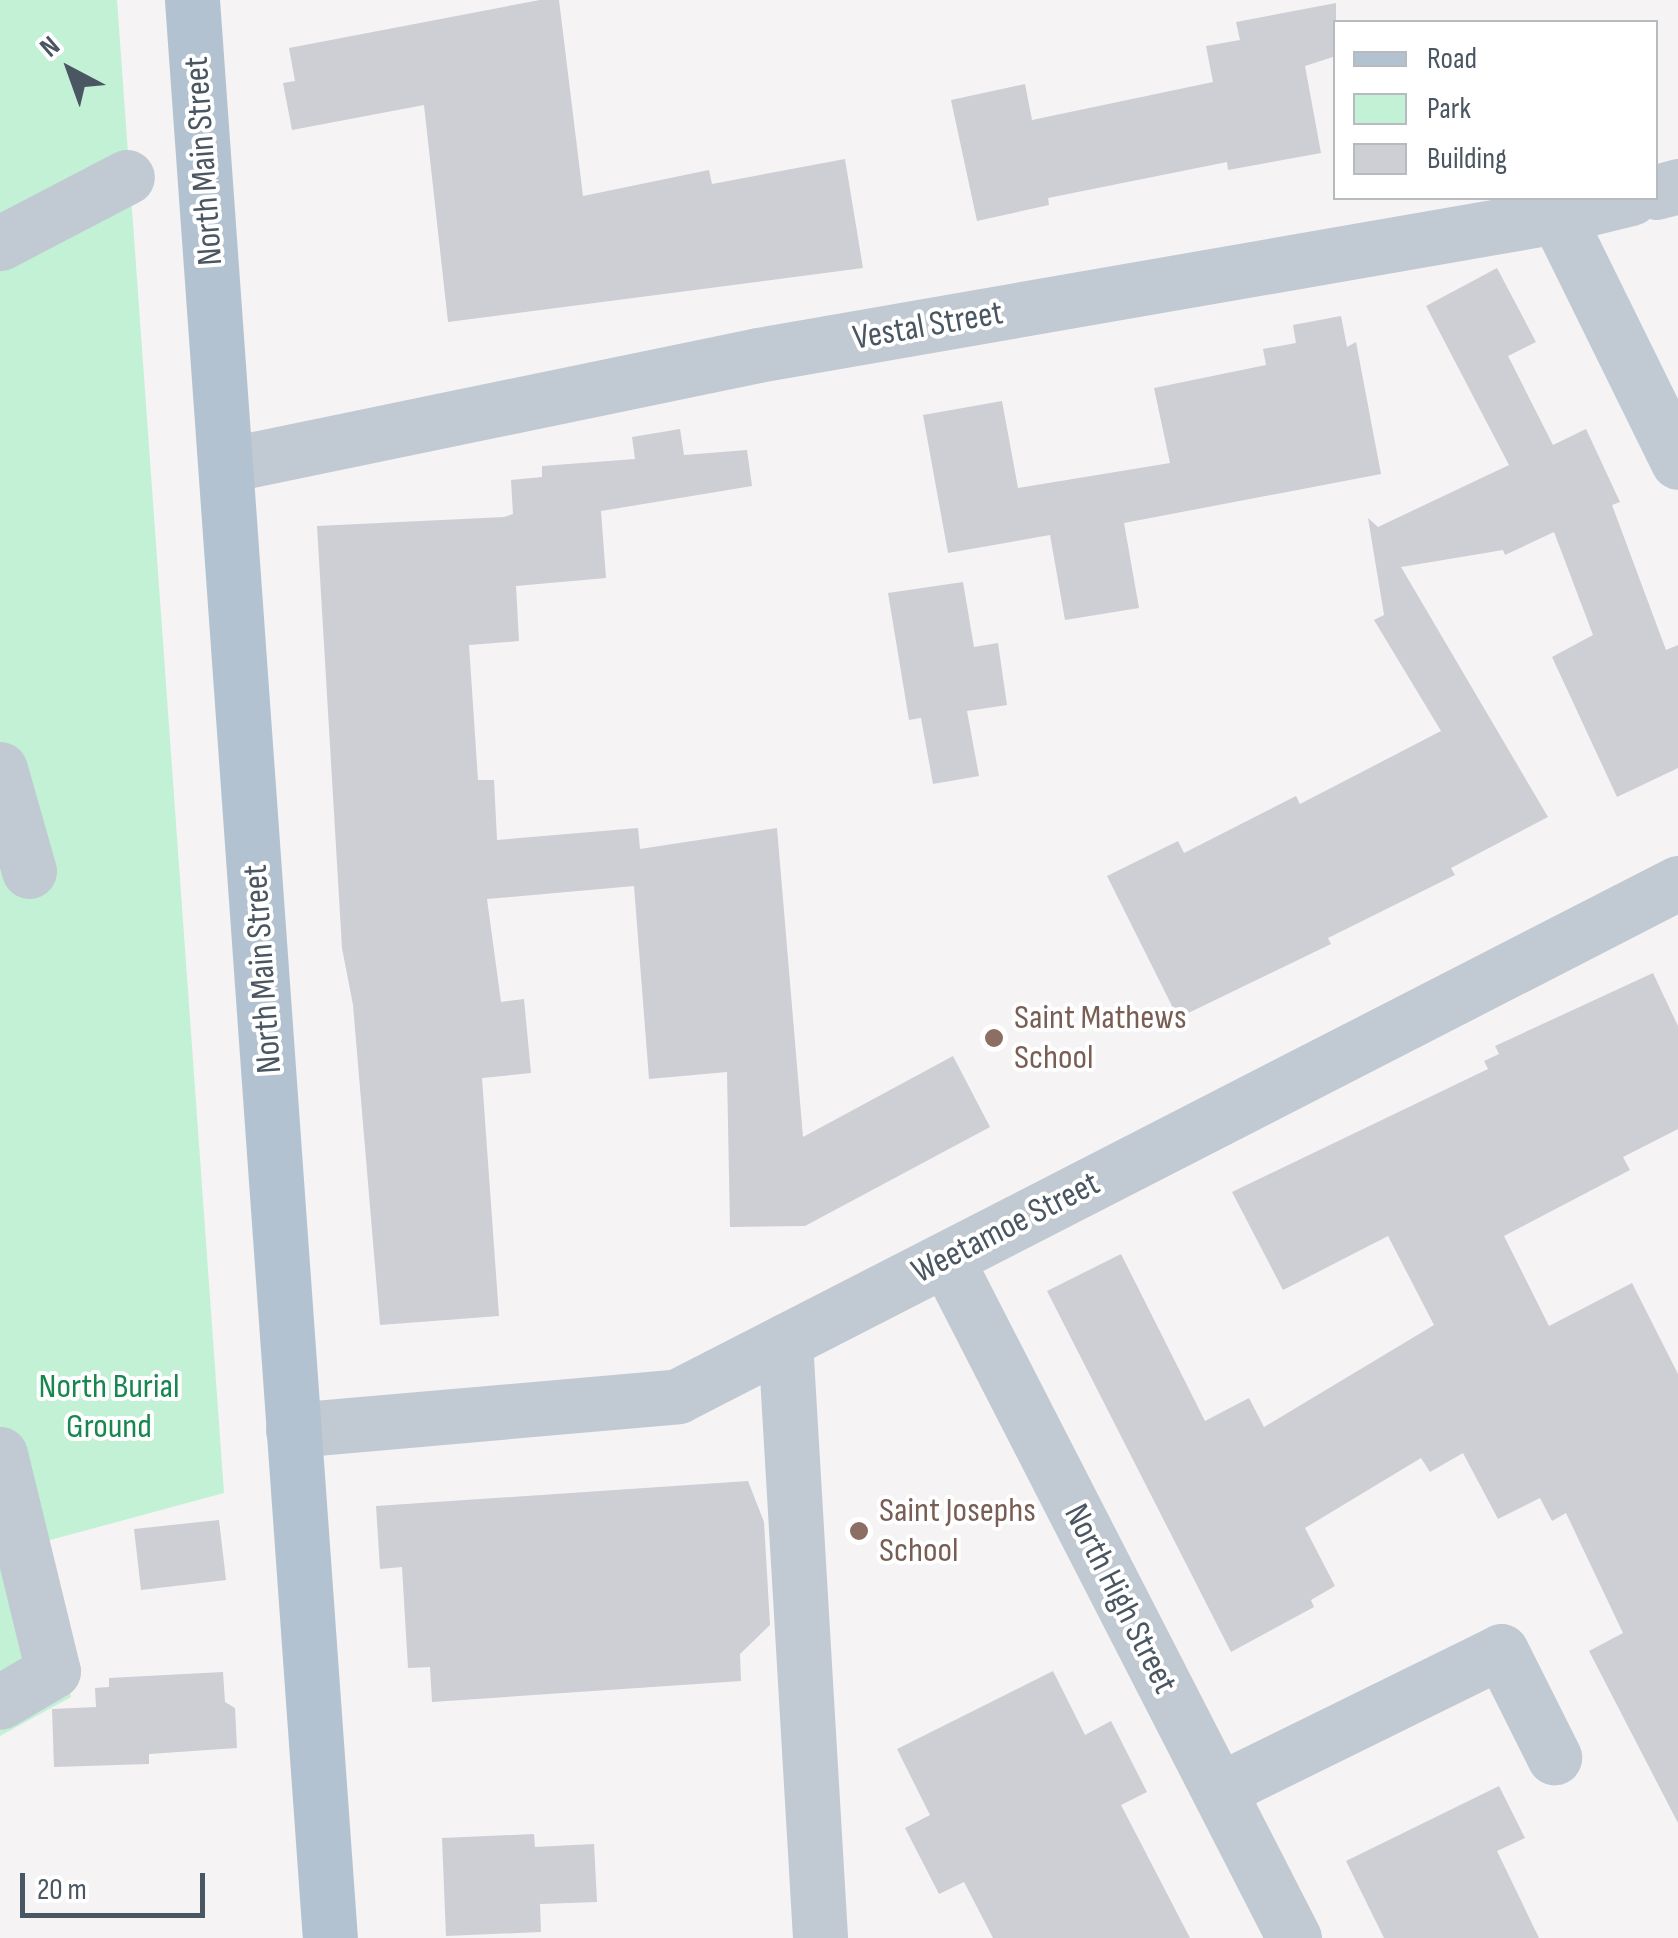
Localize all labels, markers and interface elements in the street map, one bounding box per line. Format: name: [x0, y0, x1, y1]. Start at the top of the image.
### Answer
north arrow: [20, 20, 120, 120]
legend: [1333, 20, 1658, 200]
text: N: [34, 30, 66, 64]
text: Road: [1427, 41, 1477, 77]
street label: North Main Street: [176, 55, 232, 267]
text: Park: [1427, 91, 1471, 127]
text: Building: [1427, 141, 1507, 177]
street label: Vestal Street: [850, 292, 1006, 360]
street label: North Main Street: [235, 863, 291, 1075]
place label: Saint Mathews School: [1014, 997, 1187, 1079]
marker: Saint Mathews School: [983, 1027, 1005, 1049]
street label: Weetamoe Street: [905, 1163, 1107, 1293]
park label: North Burial Ground: [39, 1366, 179, 1448]
place label: Saint Josephs School: [879, 1490, 1036, 1572]
street label: North High Street: [1054, 1497, 1186, 1701]
marker: Saint Josephs School: [848, 1520, 870, 1542]
scale bar: [25, 1853, 210, 1915]
text: 20 m: [37, 1872, 87, 1908]

